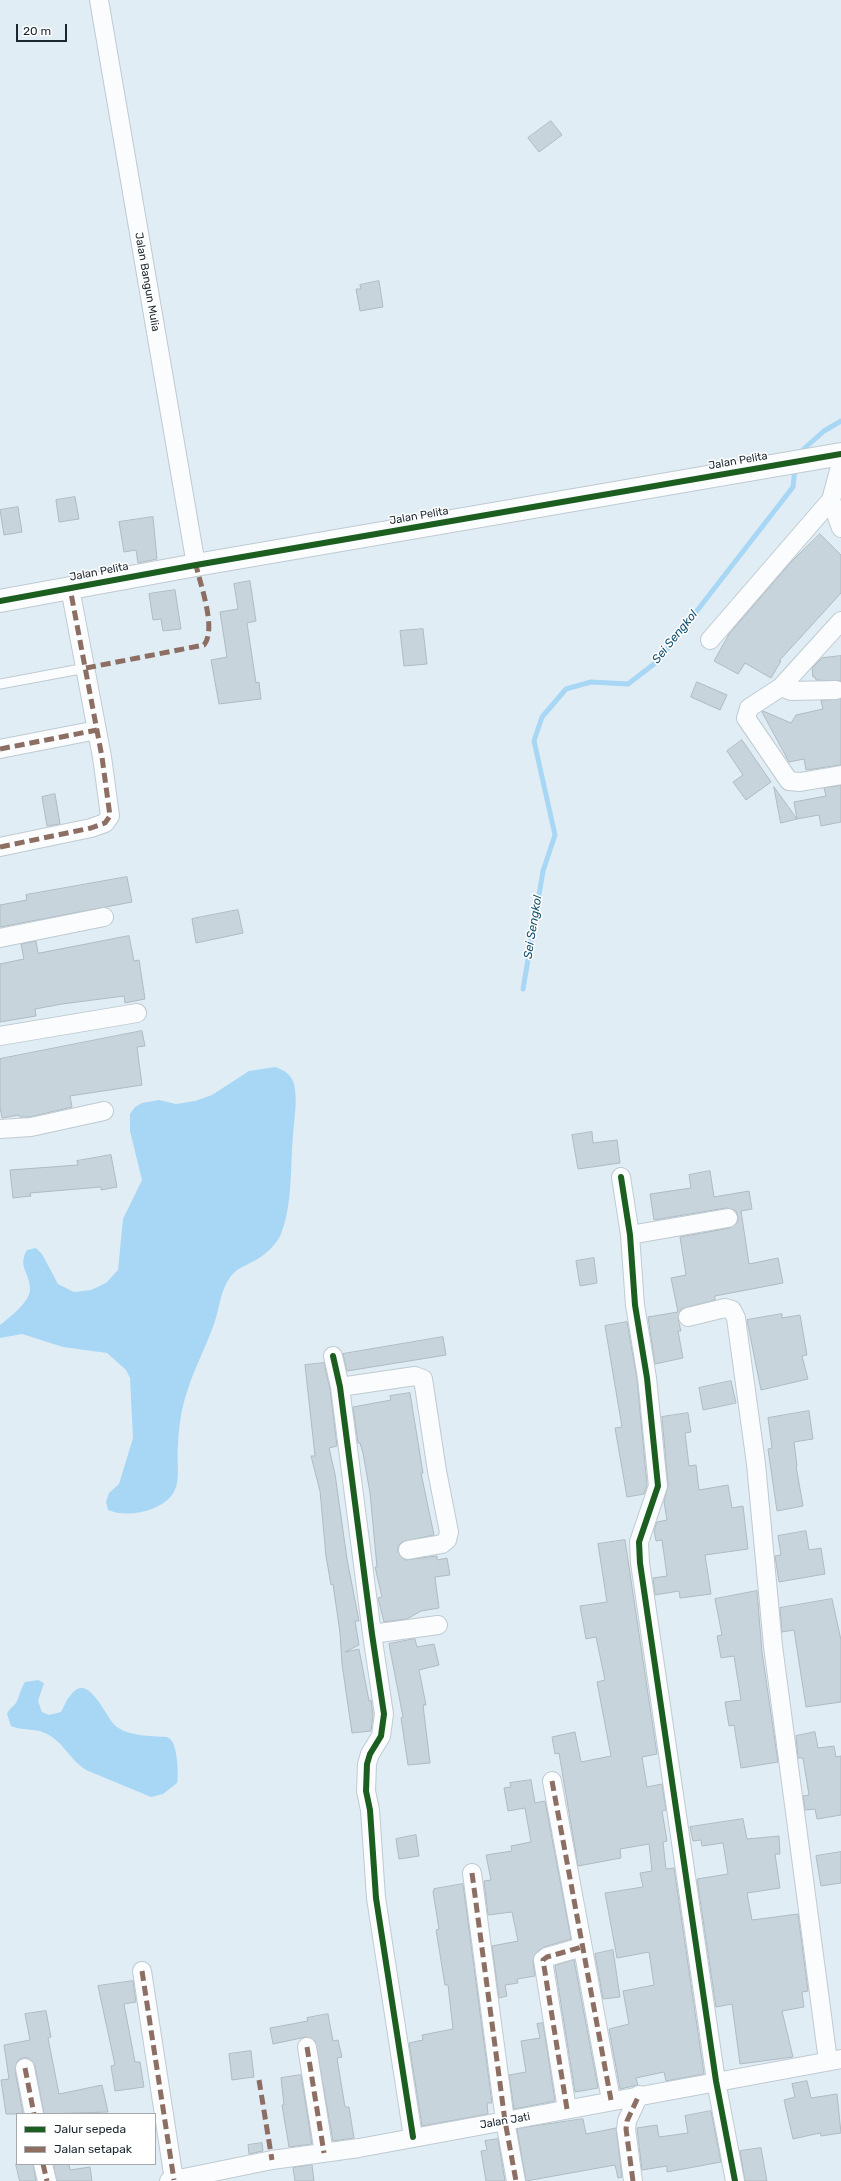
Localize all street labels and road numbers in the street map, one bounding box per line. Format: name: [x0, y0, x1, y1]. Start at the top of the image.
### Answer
street label: Jalan Bangun Mulia: [132, 231, 162, 333]
street label: Jalan Pelita: [707, 449, 769, 473]
street label: Jalan Pelita: [388, 504, 450, 528]
street label: Jalan Pelita: [68, 560, 130, 584]
street label: Jalan Jati: [479, 2110, 531, 2132]

